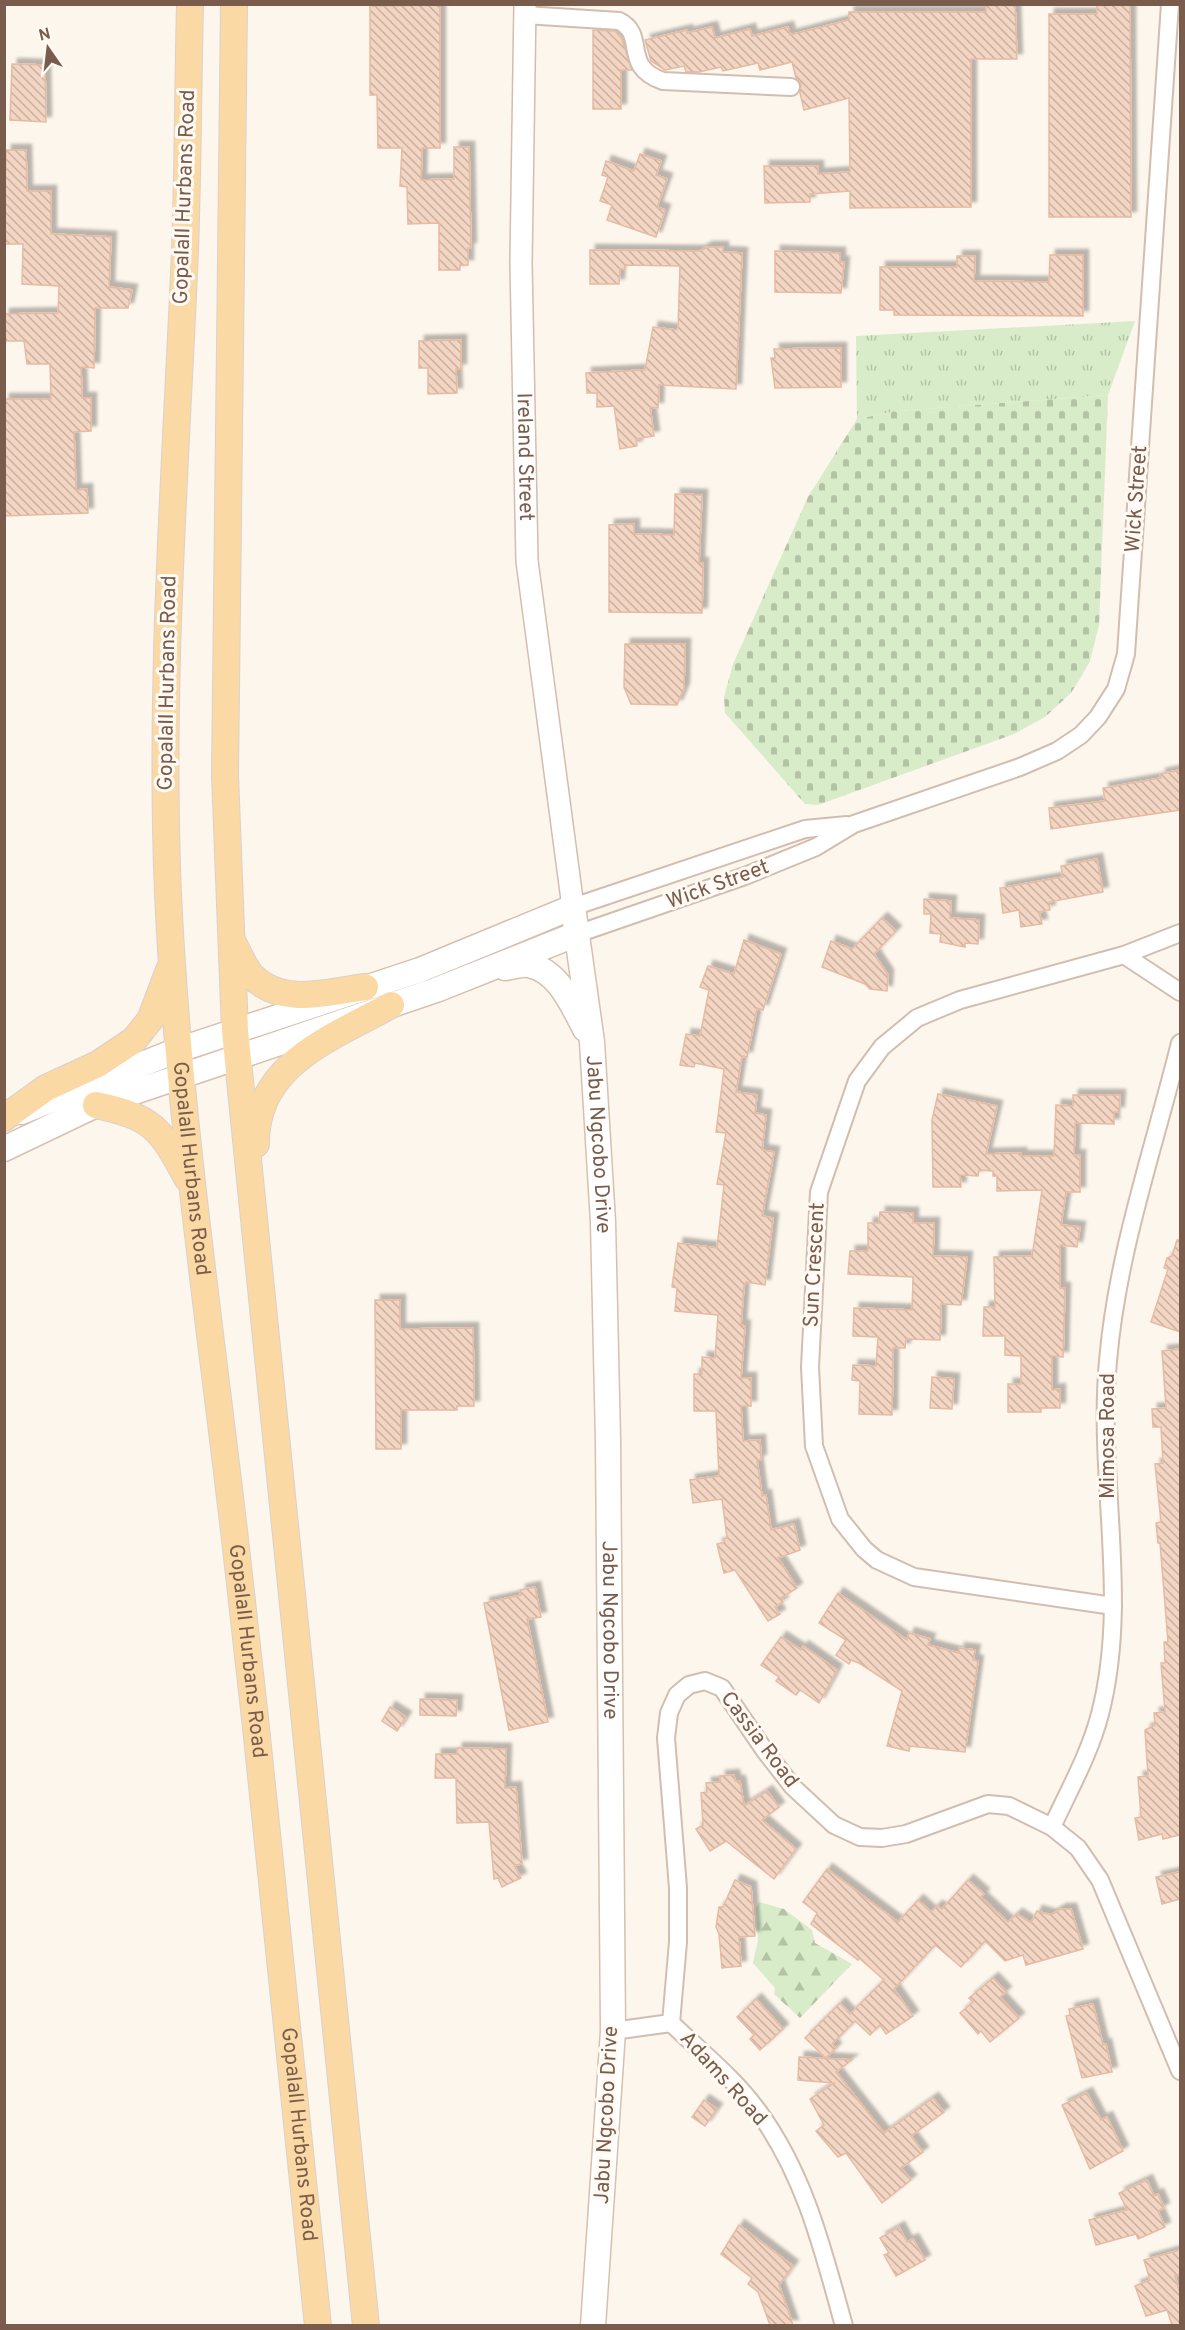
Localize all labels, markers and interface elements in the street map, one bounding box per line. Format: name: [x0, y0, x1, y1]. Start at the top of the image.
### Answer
north arrow: [18, 18, 78, 78]
text: N: [37, 24, 53, 46]
street label: Gopalall Hurbans Road: [168, 89, 202, 305]
street label: Ireland Street: [510, 392, 540, 521]
street label: Wick Street: [1120, 445, 1154, 553]
street label: Gopalall Hurbans Road: [153, 575, 183, 791]
street label: Wick Street: [663, 854, 773, 916]
street label: Jabu Ngcobo Drive: [579, 1054, 617, 1234]
street label: Gopalall Hurbans Road: [166, 1060, 216, 1277]
street label: Sun Crescent: [798, 1202, 832, 1328]
street label: Mimosa Road: [1095, 1373, 1122, 1499]
street label: Jabu Ngcobo Drive: [595, 1541, 624, 1720]
street label: Gopalall Hurbans Road: [222, 1543, 273, 1760]
street label: Cassia Road: [714, 1686, 804, 1794]
street label: Jabu Ngcobo Drive: [589, 2025, 625, 2205]
street label: Gopalall Hurbans Road: [275, 2026, 323, 2243]
street label: Adams Road: [673, 2026, 773, 2132]

